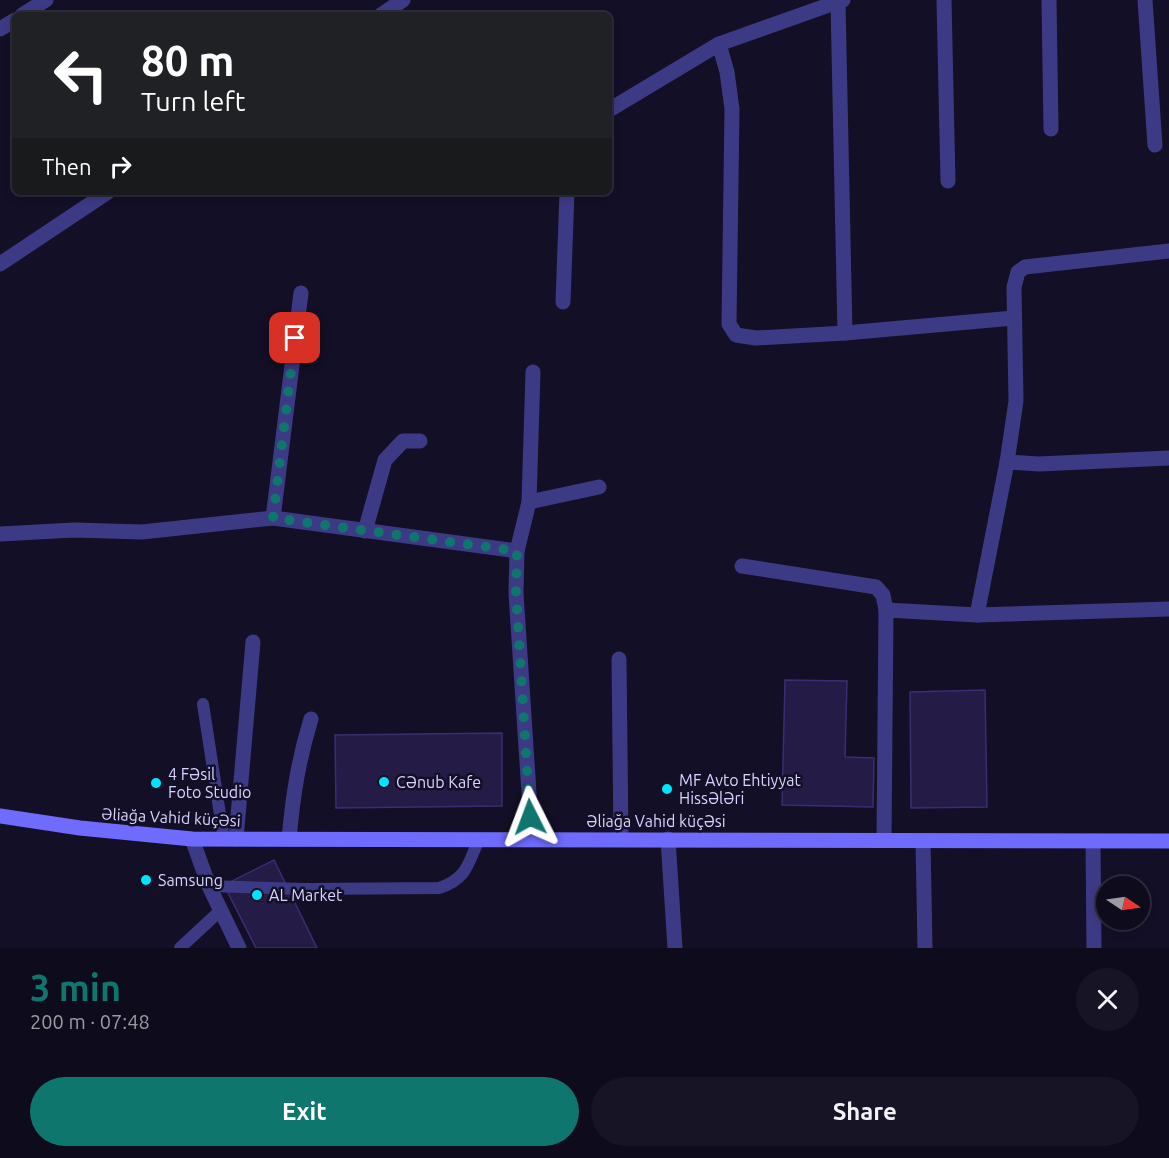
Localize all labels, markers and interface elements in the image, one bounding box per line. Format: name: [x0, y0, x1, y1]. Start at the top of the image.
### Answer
icon: left: [42, 36, 120, 114]
text: 80 m: [141, 37, 235, 84]
text: Turn left: [141, 86, 245, 116]
icon: right: [104, 150, 137, 183]
text: Then: [42, 154, 92, 179]
pin: [269, 312, 320, 363]
icon: arrive: [278, 321, 311, 354]
place label: 4 Fəsil Foto Studio: [168, 765, 251, 801]
place label: MF Avto Ehtiyyat Hissələri: [679, 771, 801, 807]
place label: Cənub Kafe: [396, 773, 481, 791]
marker: Cənub Kafe: [377, 775, 391, 789]
marker: 4 Fəsil Foto Studio: [149, 776, 163, 790]
marker: MF Avto Ehtiyyat Hissələri: [660, 782, 674, 796]
position arrow: [498, 785, 562, 849]
street label: Əliağa Vahid küçəsi: [101, 804, 241, 830]
street label: Əliağa Vahid küçəsi: [586, 812, 726, 830]
place label: Samsung: [158, 871, 223, 889]
marker: Samsung: [139, 873, 153, 887]
north arrow: [1096, 876, 1150, 930]
map controls: [1096, 876, 1150, 930]
place label: AL Market: [269, 886, 343, 904]
marker: AL Market: [250, 888, 264, 902]
text: 3 min: [30, 967, 121, 1008]
button: close: [1076, 968, 1139, 1031]
text: 200 m · 07:48: [30, 1010, 150, 1033]
button: Exit: [30, 1077, 579, 1146]
button: Share: [591, 1077, 1139, 1146]

